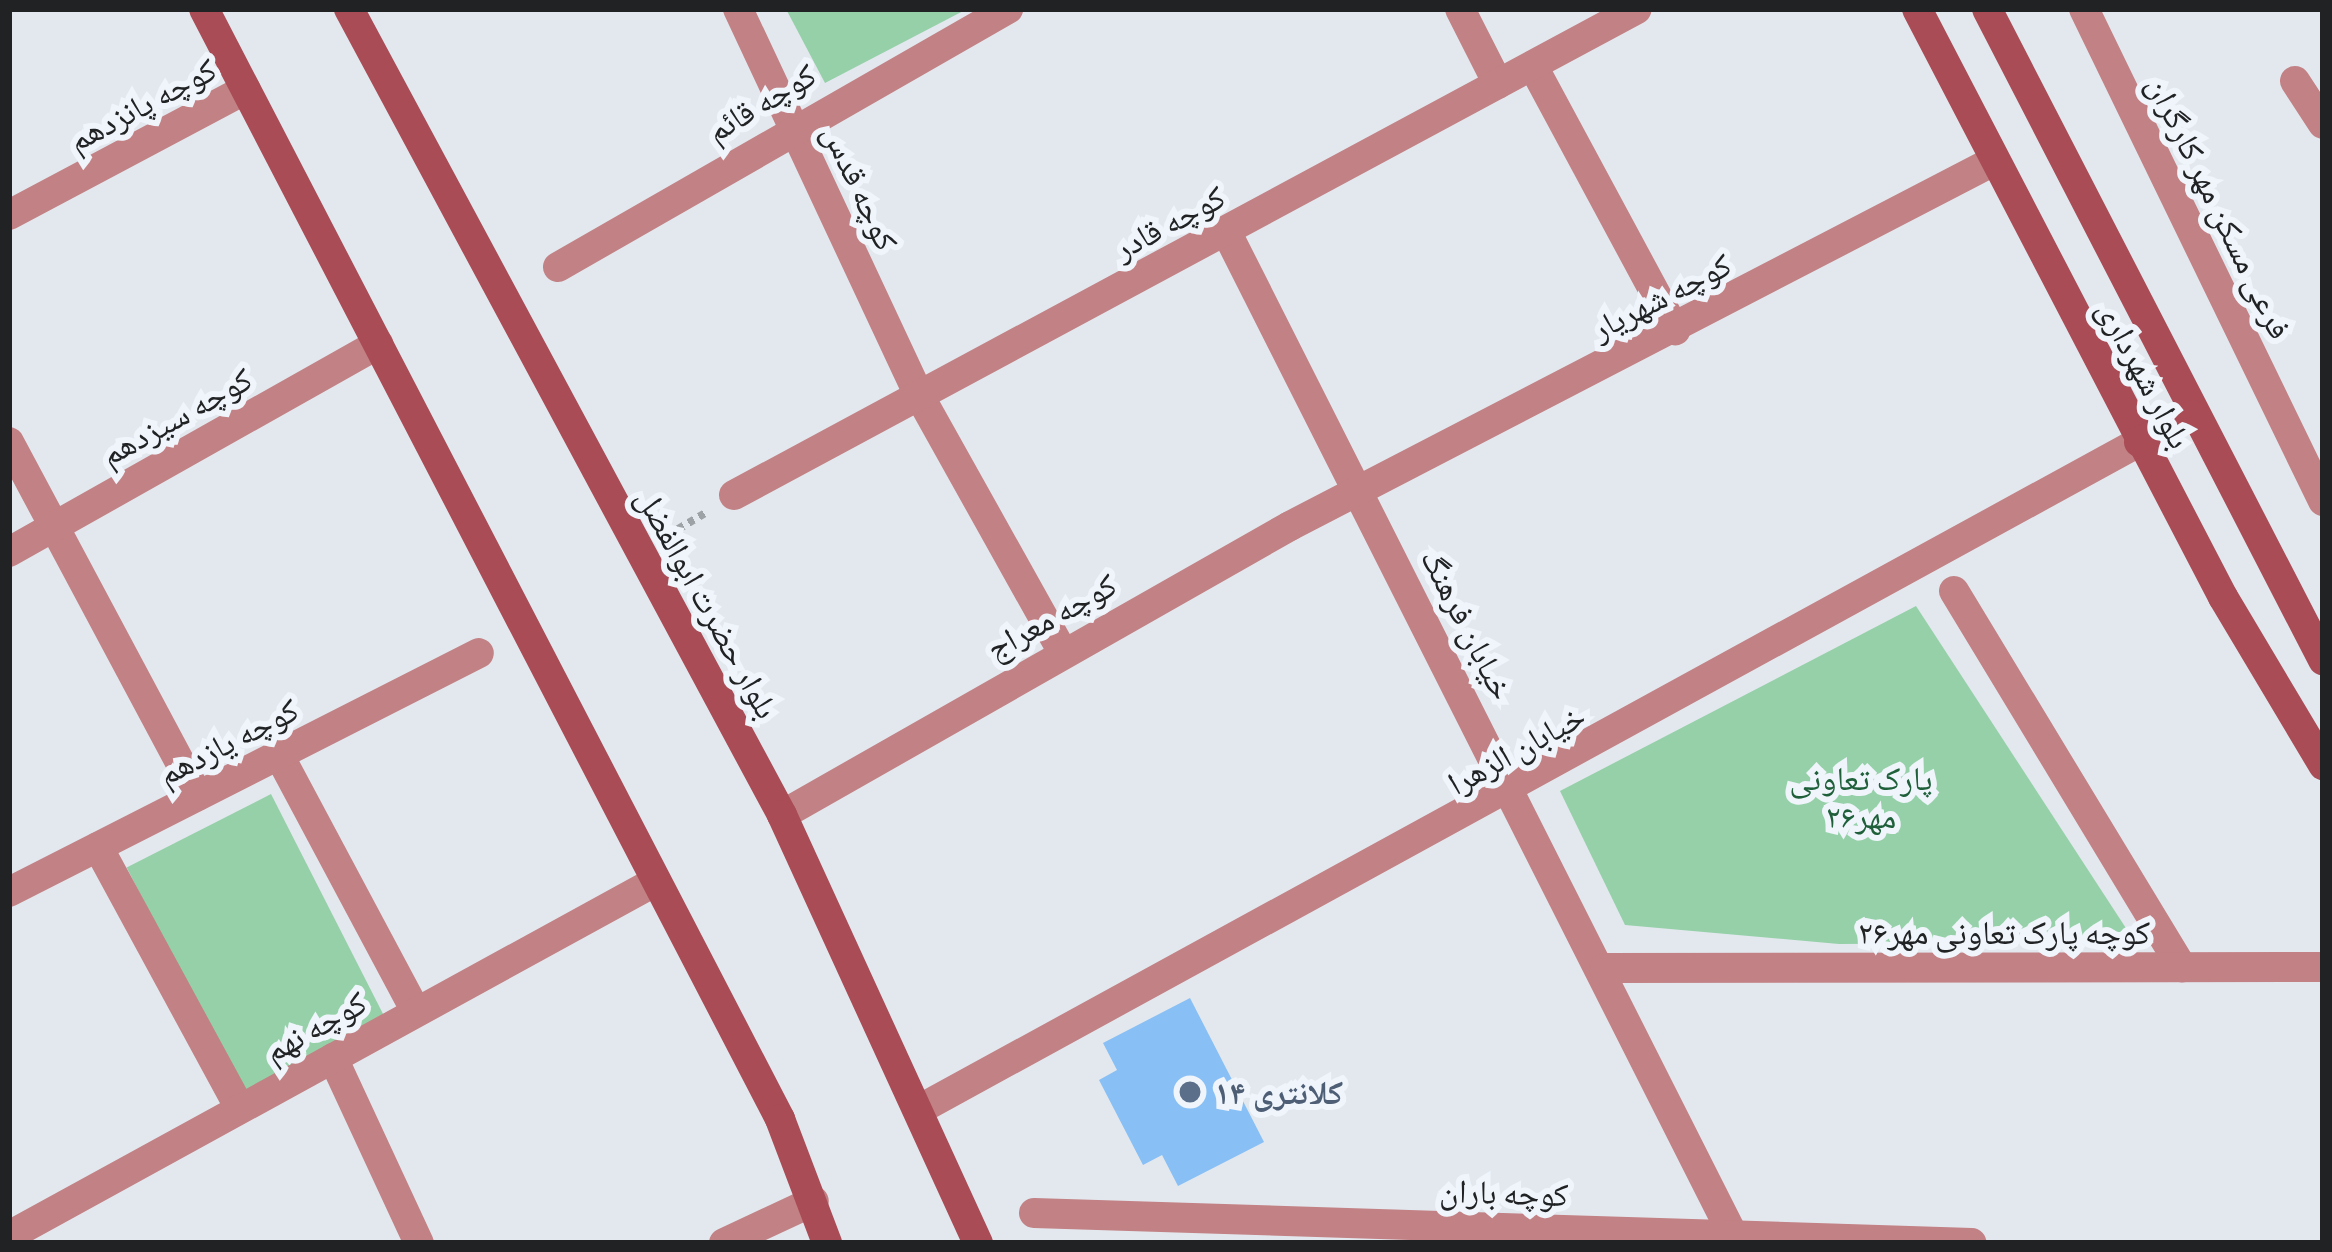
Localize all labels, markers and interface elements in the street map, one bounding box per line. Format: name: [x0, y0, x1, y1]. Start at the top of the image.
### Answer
street label: کوچه پانزدهم: [61, 49, 223, 159]
street label: کوچه قائم: [699, 54, 823, 150]
street label: فرعی مسکن مهر کارگران: [2139, 69, 2301, 345]
street label: کوچه قدس: [815, 118, 907, 256]
street label: کوچه قادر: [1107, 176, 1231, 268]
street label: کوچه شهریار: [1584, 244, 1738, 348]
street label: بلوار شهرداری: [2089, 293, 2201, 455]
street label: کوچه سیزدهم: [94, 358, 258, 474]
street label: بلوار حضرت ابوالفضل: [628, 481, 788, 725]
street label: خیابان فرهنگ: [1413, 542, 1523, 706]
street label: کوچه معراج: [979, 564, 1123, 668]
street label: کوچه یازدهم: [151, 689, 305, 793]
street label: خیابان الزهرا: [1440, 695, 1592, 803]
park label: پارک تعاونی مهر۲۶: [1789, 758, 1933, 836]
street label: کوچه پارک تعاونی مهر۲۶: [1858, 912, 2150, 952]
street label: کوچه نهم: [257, 982, 373, 1070]
place label: کلانتری ۱۴: [1214, 1072, 1343, 1112]
marker: کلانتری ۱۴: [1177, 1079, 1203, 1105]
street label: کوچه باران: [1439, 1170, 1569, 1214]

